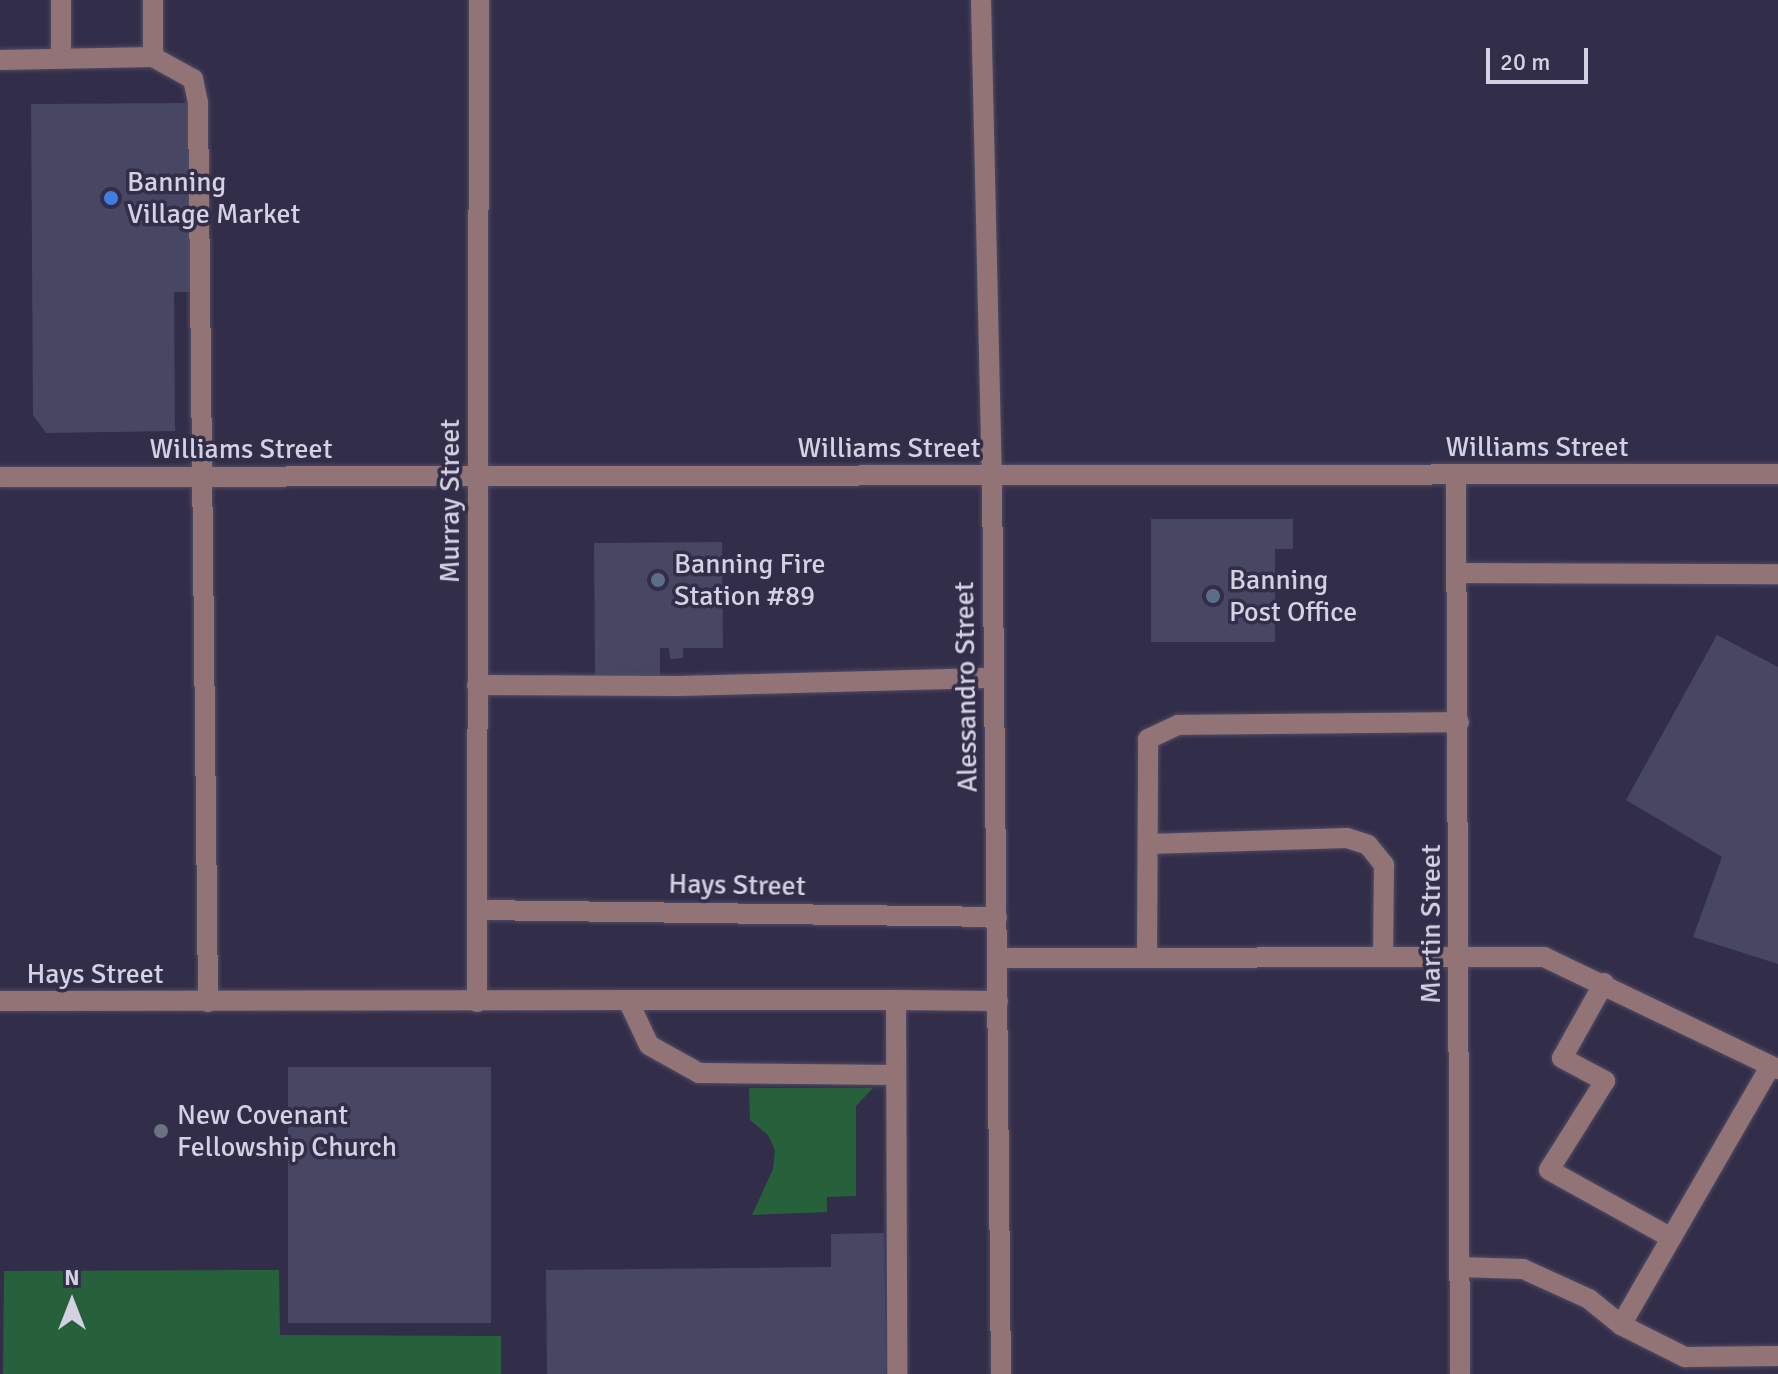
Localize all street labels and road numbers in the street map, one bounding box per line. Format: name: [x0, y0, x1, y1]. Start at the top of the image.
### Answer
street label: Murray Street: [433, 419, 467, 583]
street label: Williams Street: [1446, 430, 1628, 464]
street label: Williams Street: [798, 431, 980, 465]
street label: Williams Street: [150, 432, 332, 466]
street label: Alessandro Street: [947, 581, 985, 793]
street label: Martin Street: [1414, 844, 1448, 1004]
street label: Hays Street: [668, 867, 806, 903]
street label: Hays Street: [26, 957, 164, 991]

